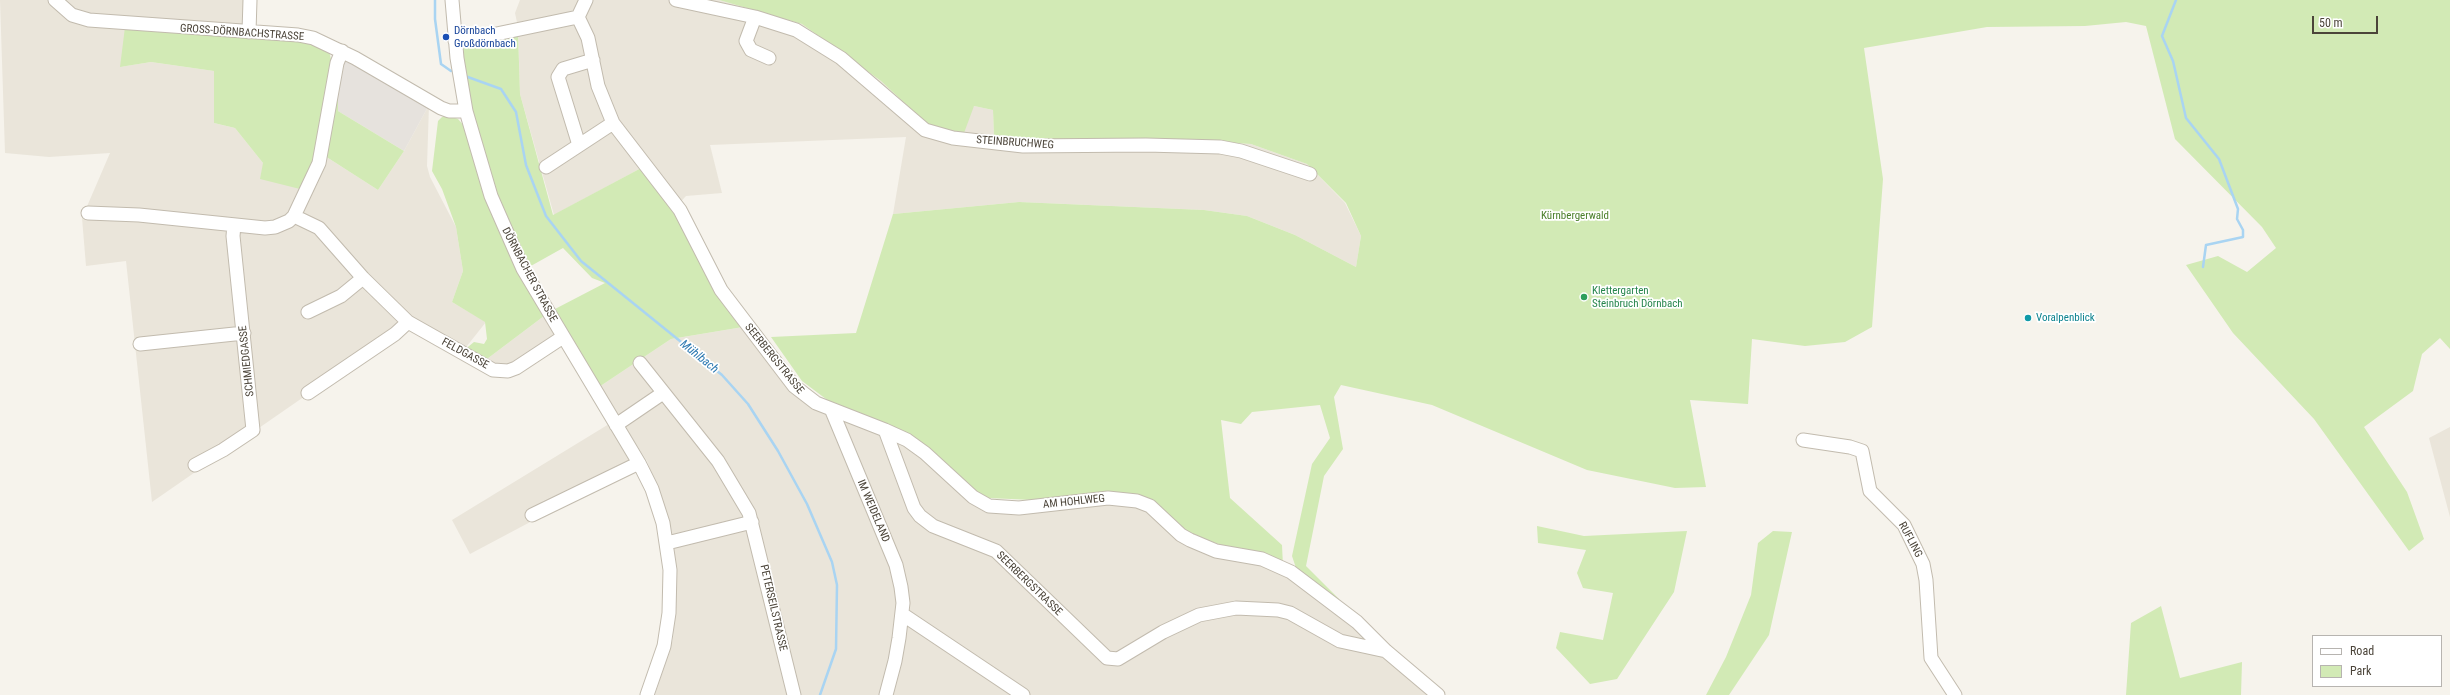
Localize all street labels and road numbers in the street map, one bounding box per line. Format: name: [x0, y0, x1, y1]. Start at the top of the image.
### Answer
street label: GROSS-DÖRNBACHSTRASSE: [179, 22, 305, 44]
street label: STEINBRUCHWEG: [976, 134, 1054, 152]
street label: DÖRNBACHER STRASSE: [498, 225, 560, 325]
street label: SEERBERGSTRASSE: [742, 321, 806, 397]
street label: SCHMIEDGASSE: [237, 325, 257, 397]
street label: FELDGASSE: [439, 336, 491, 372]
street label: IM WEIDELAND: [854, 478, 892, 544]
street label: AM HOHLWEG: [1042, 492, 1106, 512]
street label: RUFLING: [1895, 520, 1925, 560]
street label: SEERBERGSTRASSE: [993, 549, 1065, 619]
street label: PETERSEILSTRASSE: [757, 563, 789, 653]

